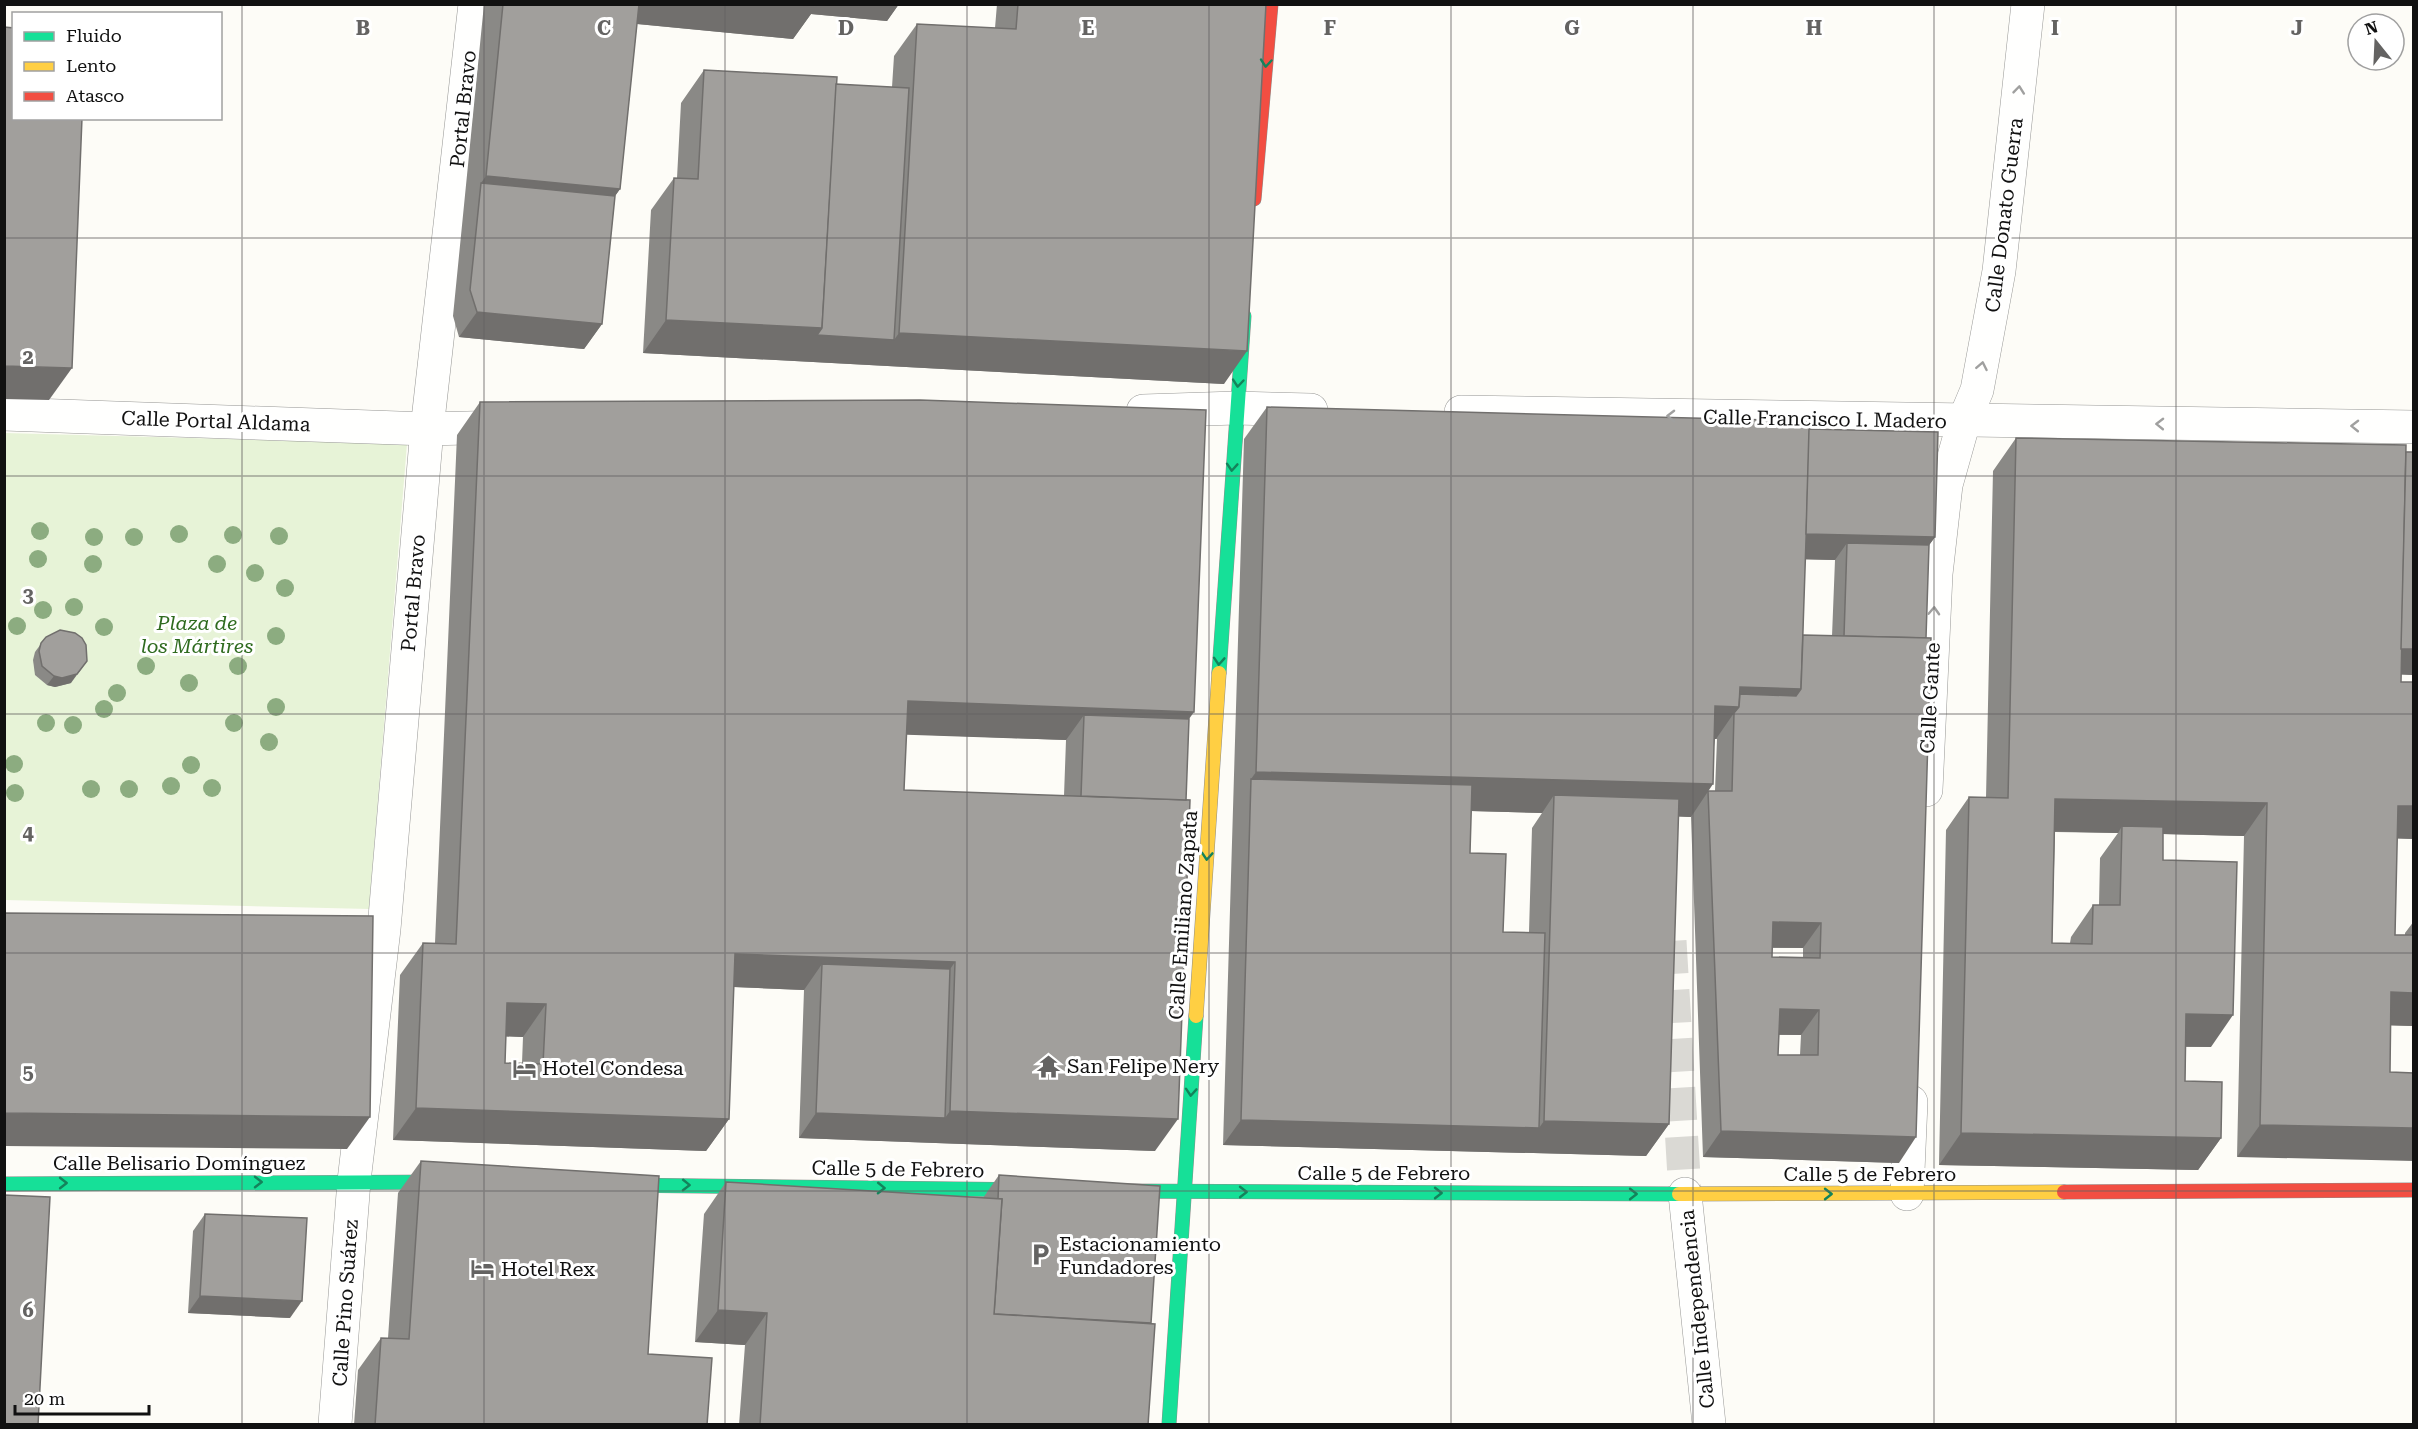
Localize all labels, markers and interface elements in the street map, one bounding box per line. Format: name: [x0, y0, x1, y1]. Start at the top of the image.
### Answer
legend: [12, 12, 222, 120]
north arrow: [2346, 12, 2406, 72]
text: B: [356, 16, 370, 40]
text: C: [597, 16, 611, 40]
text: D: [838, 16, 854, 40]
text: E: [1082, 16, 1095, 40]
text: F: [1324, 16, 1336, 40]
text: G: [1564, 16, 1580, 40]
text: H: [1806, 16, 1822, 40]
text: I: [2051, 16, 2059, 40]
text: J: [2291, 16, 2303, 40]
text: N: [2363, 17, 2380, 39]
text: Fluido: [66, 25, 122, 46]
street label: Portal Bravo: [445, 49, 481, 169]
text: Lento: [66, 55, 116, 76]
one-way arrow: [1260, 58, 1273, 67]
text: Atasco: [66, 85, 124, 106]
one-way arrow: [2012, 85, 2025, 94]
street label: Calle Donato Guerra: [1980, 116, 2028, 314]
text: 2: [22, 345, 34, 369]
one-way arrow: [1975, 361, 1988, 371]
one-way arrow: [1232, 378, 1245, 387]
street label: Calle Francisco I. Madero: [1703, 405, 1947, 433]
street label: Calle Portal Aldama: [121, 406, 311, 436]
one-way arrow: [1667, 410, 1676, 422]
one-way arrow: [2156, 417, 2165, 430]
one-way arrow: [2351, 420, 2360, 432]
one-way arrow: [1226, 462, 1239, 471]
street label: Portal Bravo: [396, 533, 430, 653]
text: 3: [22, 583, 34, 607]
one-way arrow: [1928, 606, 1941, 615]
park label: Plaza de los Mártires: [141, 611, 253, 658]
street label: Calle Gante: [1915, 642, 1945, 754]
one-way arrow: [1213, 657, 1226, 666]
street label: Calle Emiliano Zapata: [1164, 809, 1202, 1021]
text: 4: [22, 821, 34, 845]
one-way arrow: [1200, 851, 1213, 860]
temple icon: San Felipe Nery: [1036, 1053, 1062, 1079]
place label: San Felipe Nery: [1067, 1054, 1219, 1078]
hotel icon: Hotel Condesa: [511, 1055, 537, 1081]
place label: Hotel Condesa: [542, 1056, 684, 1080]
text: 5: [22, 1060, 34, 1084]
one-way arrow: [1185, 1088, 1198, 1097]
street label: Calle Belisario Domínguez: [53, 1151, 305, 1175]
street label: Calle 5 de Febrero: [811, 1155, 985, 1183]
street label: Calle 5 de Febrero: [1298, 1161, 1470, 1185]
street label: Calle 5 de Febrero: [1784, 1162, 1956, 1186]
one-way arrow: [253, 1176, 262, 1188]
one-way arrow: [58, 1177, 67, 1189]
one-way arrow: [681, 1179, 690, 1192]
one-way arrow: [876, 1182, 885, 1194]
one-way arrow: [1239, 1186, 1248, 1198]
one-way arrow: [1434, 1187, 1443, 1199]
one-way arrow: [1629, 1188, 1638, 1200]
one-way arrow: [1824, 1188, 1833, 1200]
street label: Calle Independencia: [1675, 1208, 1719, 1410]
street label: Calle Pino Suárez: [327, 1219, 363, 1387]
place label: Estacionamiento Fundadores: [1059, 1232, 1221, 1279]
parking icon: Estacionamiento Fundadores: [1028, 1242, 1054, 1268]
hotel icon: Hotel Rex: [470, 1256, 496, 1282]
place label: Hotel Rex: [501, 1257, 595, 1281]
text: 6: [22, 1298, 34, 1322]
scale bar: [15, 1378, 148, 1416]
text: 20 m: [24, 1388, 65, 1409]

